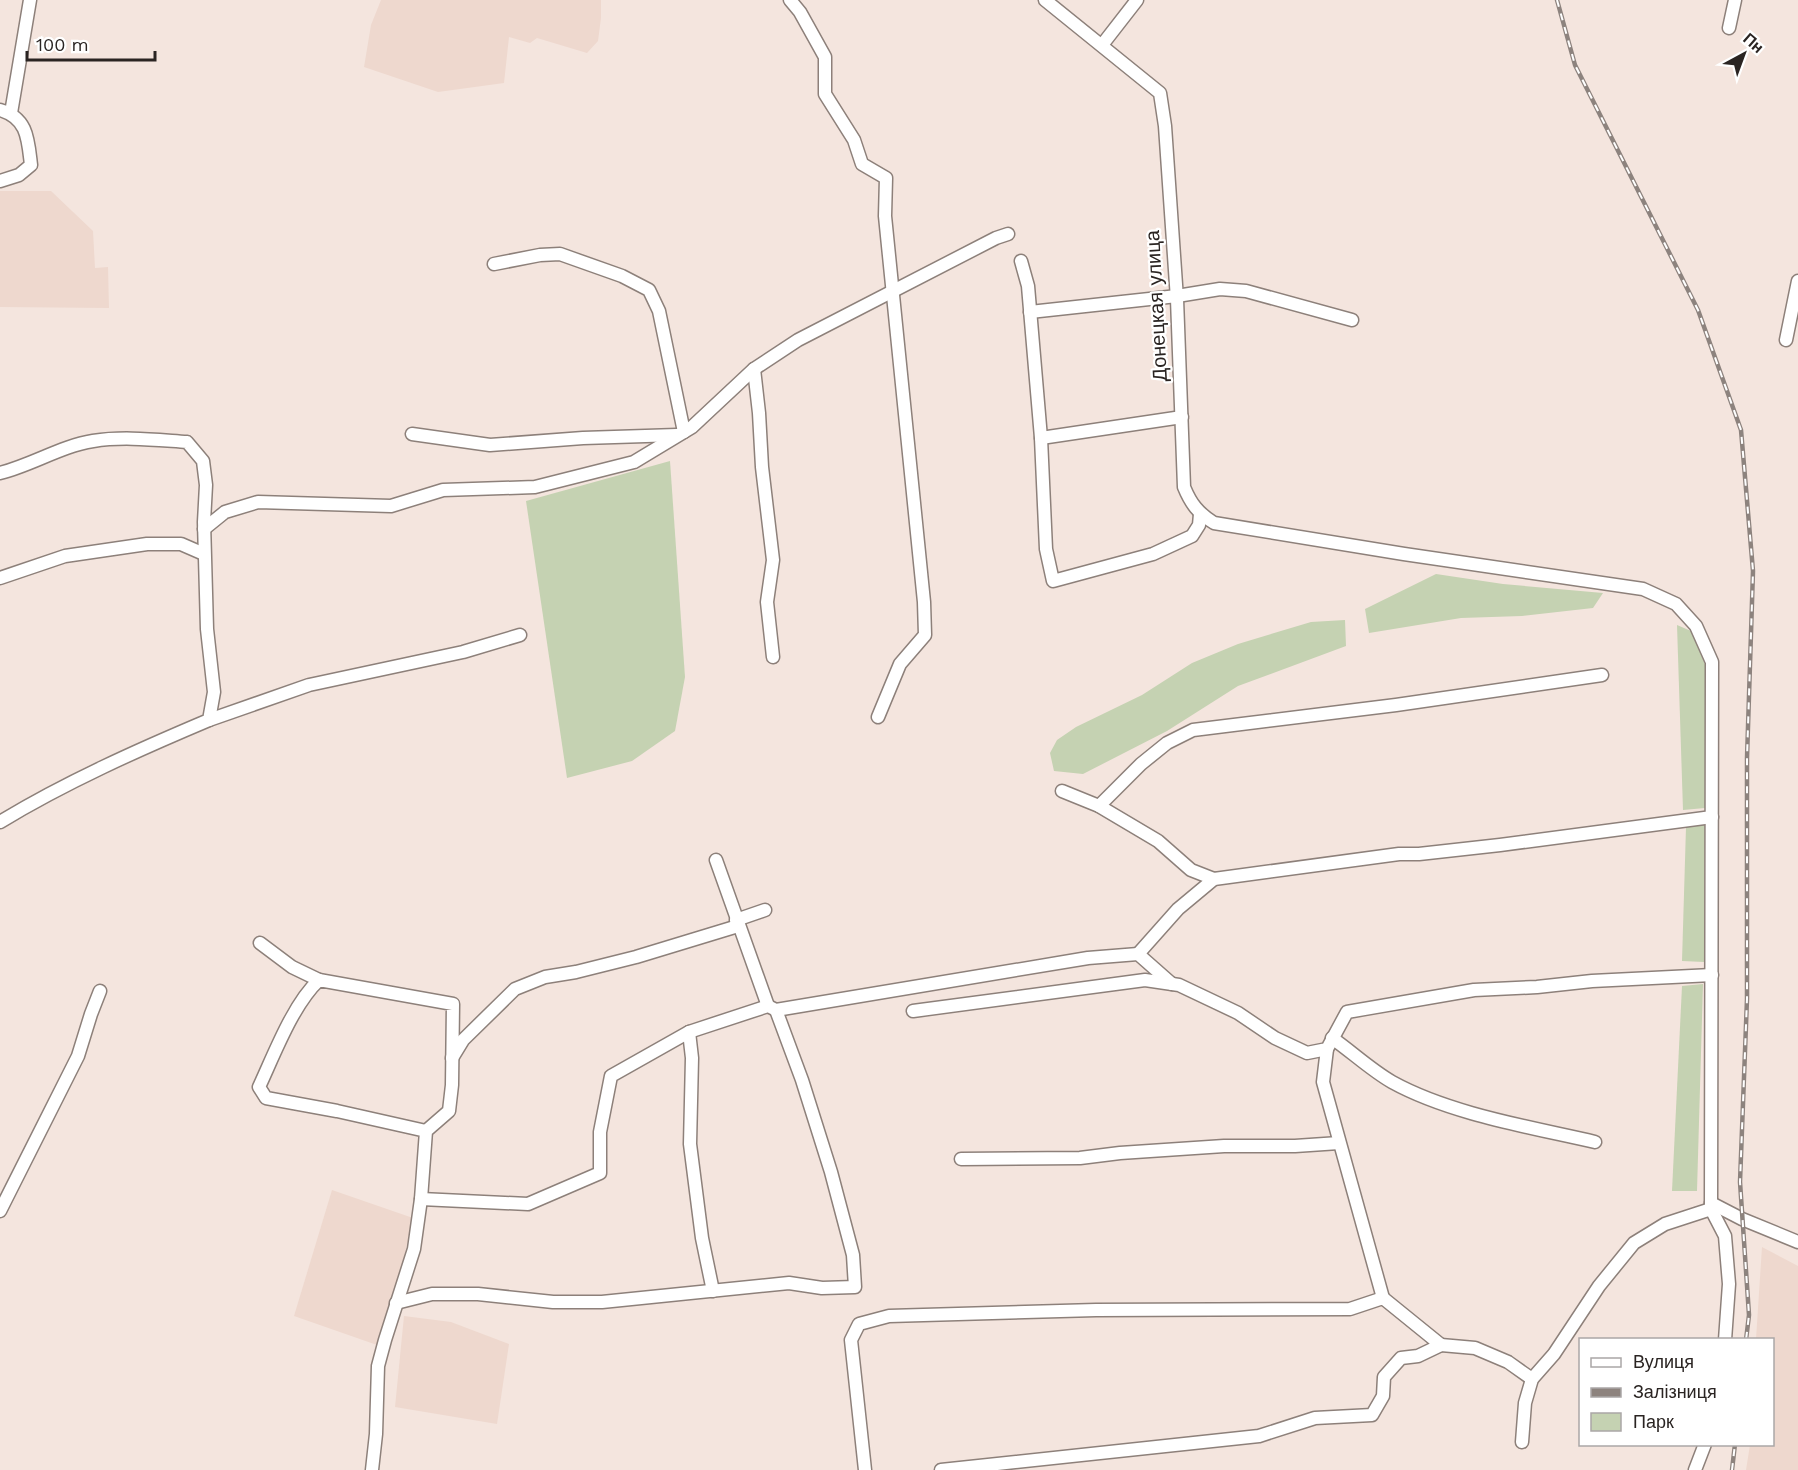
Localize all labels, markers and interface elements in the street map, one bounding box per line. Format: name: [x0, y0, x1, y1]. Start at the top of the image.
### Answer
scale bar: [27, 24, 154, 62]
north arrow: [1714, 24, 1774, 84]
text: Пн: [1739, 29, 1768, 57]
text: 100 m: [36, 34, 89, 55]
street label: Донецкая улица: [1140, 229, 1172, 382]
legend: [1579, 1338, 1774, 1446]
text: Вулиця: [1633, 1351, 1694, 1372]
text: Залізниця: [1633, 1381, 1717, 1402]
text: Парк: [1633, 1411, 1674, 1432]

